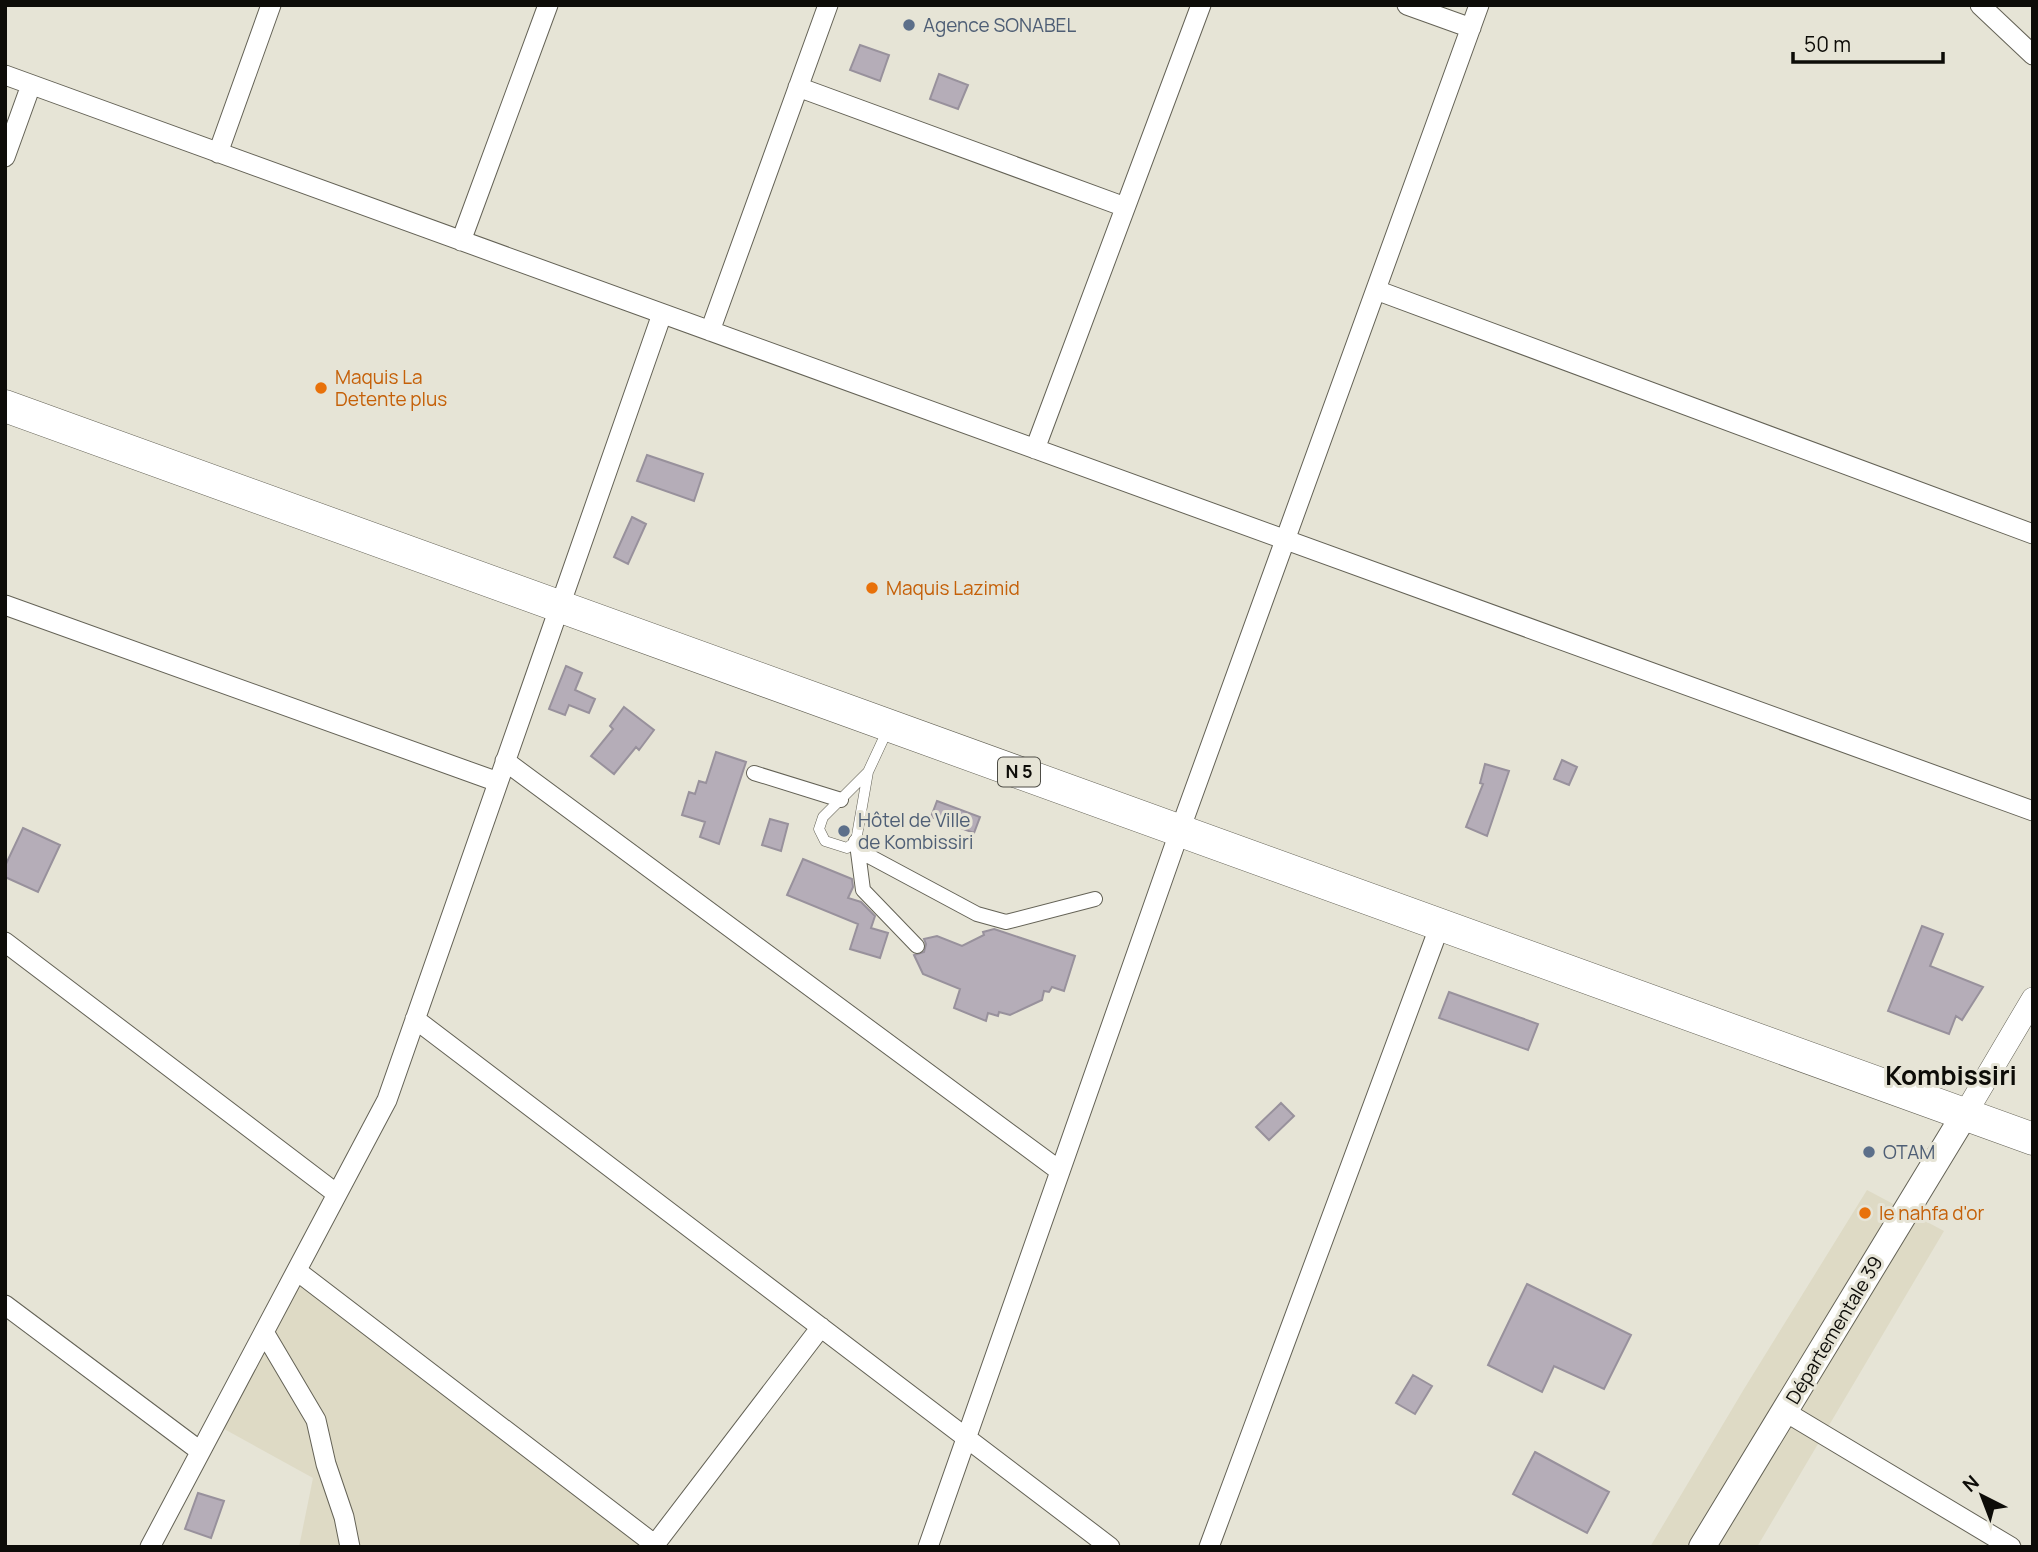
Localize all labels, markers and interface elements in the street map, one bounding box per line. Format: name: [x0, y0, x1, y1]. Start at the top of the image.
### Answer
place label: Agence SONABEL: [923, 12, 1076, 38]
marker: Agence SONABEL: [901, 17, 917, 33]
scale bar: [1793, 21, 1944, 65]
text: 50 m: [1804, 30, 1851, 58]
place label: Maquis La Detente plus: [335, 364, 447, 412]
marker: Maquis La Detente plus: [313, 380, 329, 396]
place label: Maquis Lazimid: [886, 575, 1020, 601]
marker: Maquis Lazimid: [864, 580, 880, 596]
road number: N 5: [998, 758, 1040, 786]
place label: Hôtel de Ville de Kombissiri: [858, 807, 973, 855]
marker: Hôtel de Ville de Kombissiri: [836, 823, 852, 839]
district label: Kombissiri: [1885, 1057, 2017, 1093]
place label: OTAM: [1883, 1139, 1935, 1165]
marker: OTAM: [1861, 1144, 1877, 1160]
place label: le nahfa d'or: [1879, 1200, 1984, 1226]
marker: le nahfa d'or: [1857, 1205, 1873, 1221]
street label: Départementale 39: [1780, 1251, 1888, 1409]
north arrow: [1947, 1461, 2017, 1531]
text: N: [1957, 1469, 1984, 1498]

